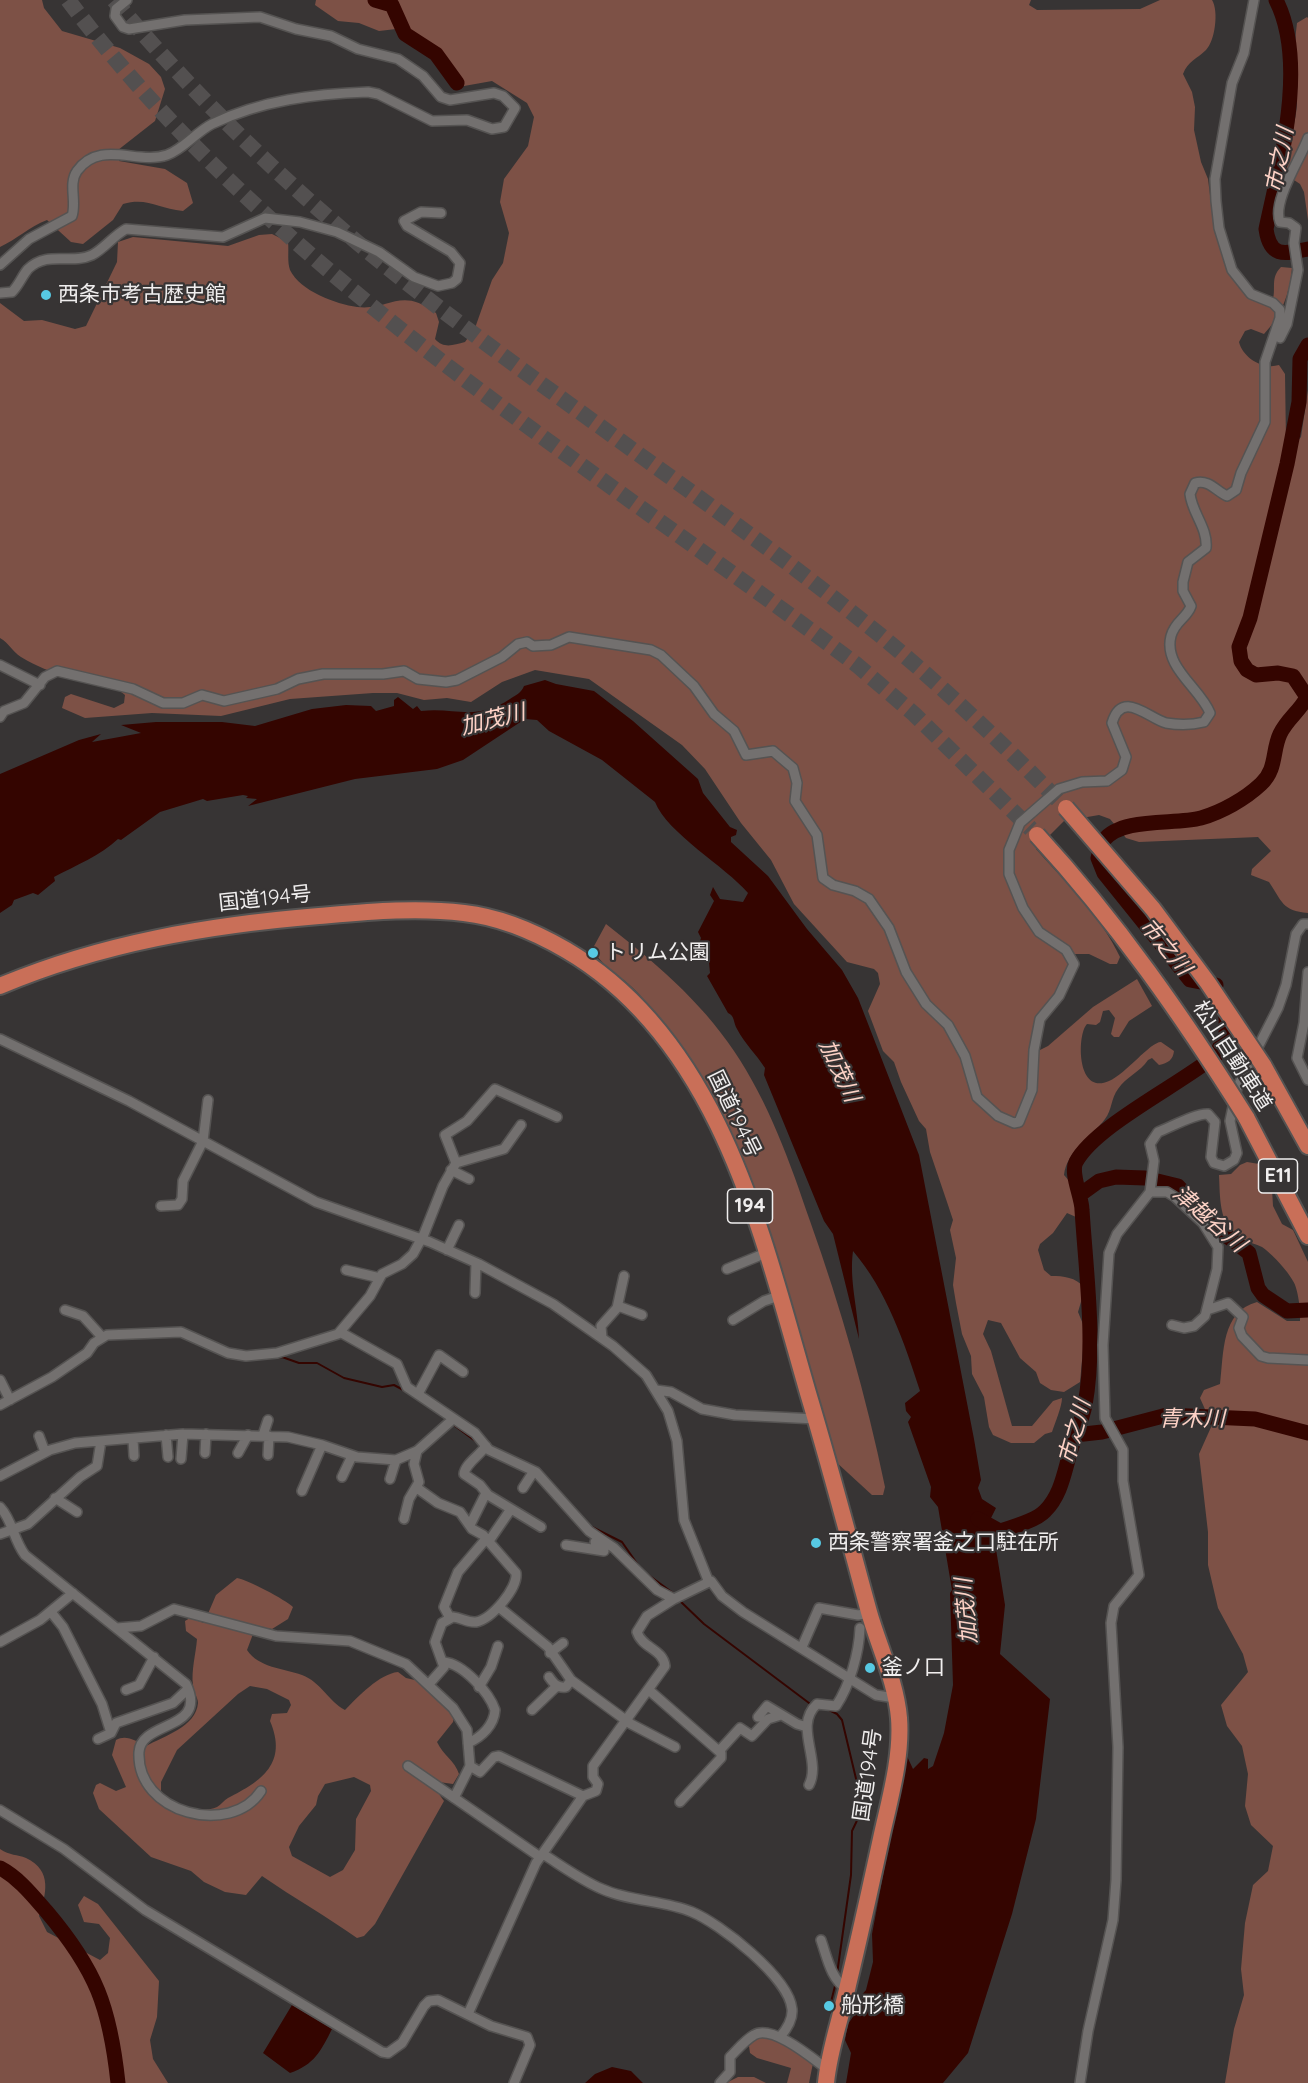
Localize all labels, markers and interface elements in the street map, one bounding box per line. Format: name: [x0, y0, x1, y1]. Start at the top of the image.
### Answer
water label: 市之川: [1261, 125, 1299, 195]
place label: 西条市考古歴史館: [58, 282, 226, 308]
marker: 西条市考古歴史館: [39, 288, 53, 302]
water label: 加茂川: [458, 699, 528, 741]
street label: 国道194号: [217, 882, 313, 916]
water label: 市之川: [1134, 913, 1196, 981]
place label: トリム公園: [605, 940, 710, 966]
marker: トリム公園: [586, 946, 600, 960]
street label: 松山自動車道: [1187, 996, 1277, 1116]
water label: 加茂川: [813, 1036, 865, 1106]
street label: 国道194号: [702, 1066, 766, 1162]
road number: E11: [1258, 1159, 1298, 1193]
water label: 津越谷川: [1167, 1180, 1251, 1258]
road number: 194: [728, 1189, 772, 1223]
water label: 市之川: [1054, 1397, 1096, 1467]
water label: 青木川: [1159, 1406, 1225, 1432]
place label: 西条警察署釜之口駐在所: [828, 1530, 1059, 1556]
marker: 西条警察署釜之口駐在所: [809, 1536, 823, 1550]
water label: 加茂川: [951, 1577, 983, 1645]
place label: 釜ノ口: [882, 1655, 945, 1681]
marker: 釜ノ口: [863, 1661, 877, 1675]
street label: 国道194号: [849, 1727, 887, 1823]
place label: 船形橋: [841, 1993, 904, 2019]
marker: 船形橋: [822, 1999, 836, 2013]

